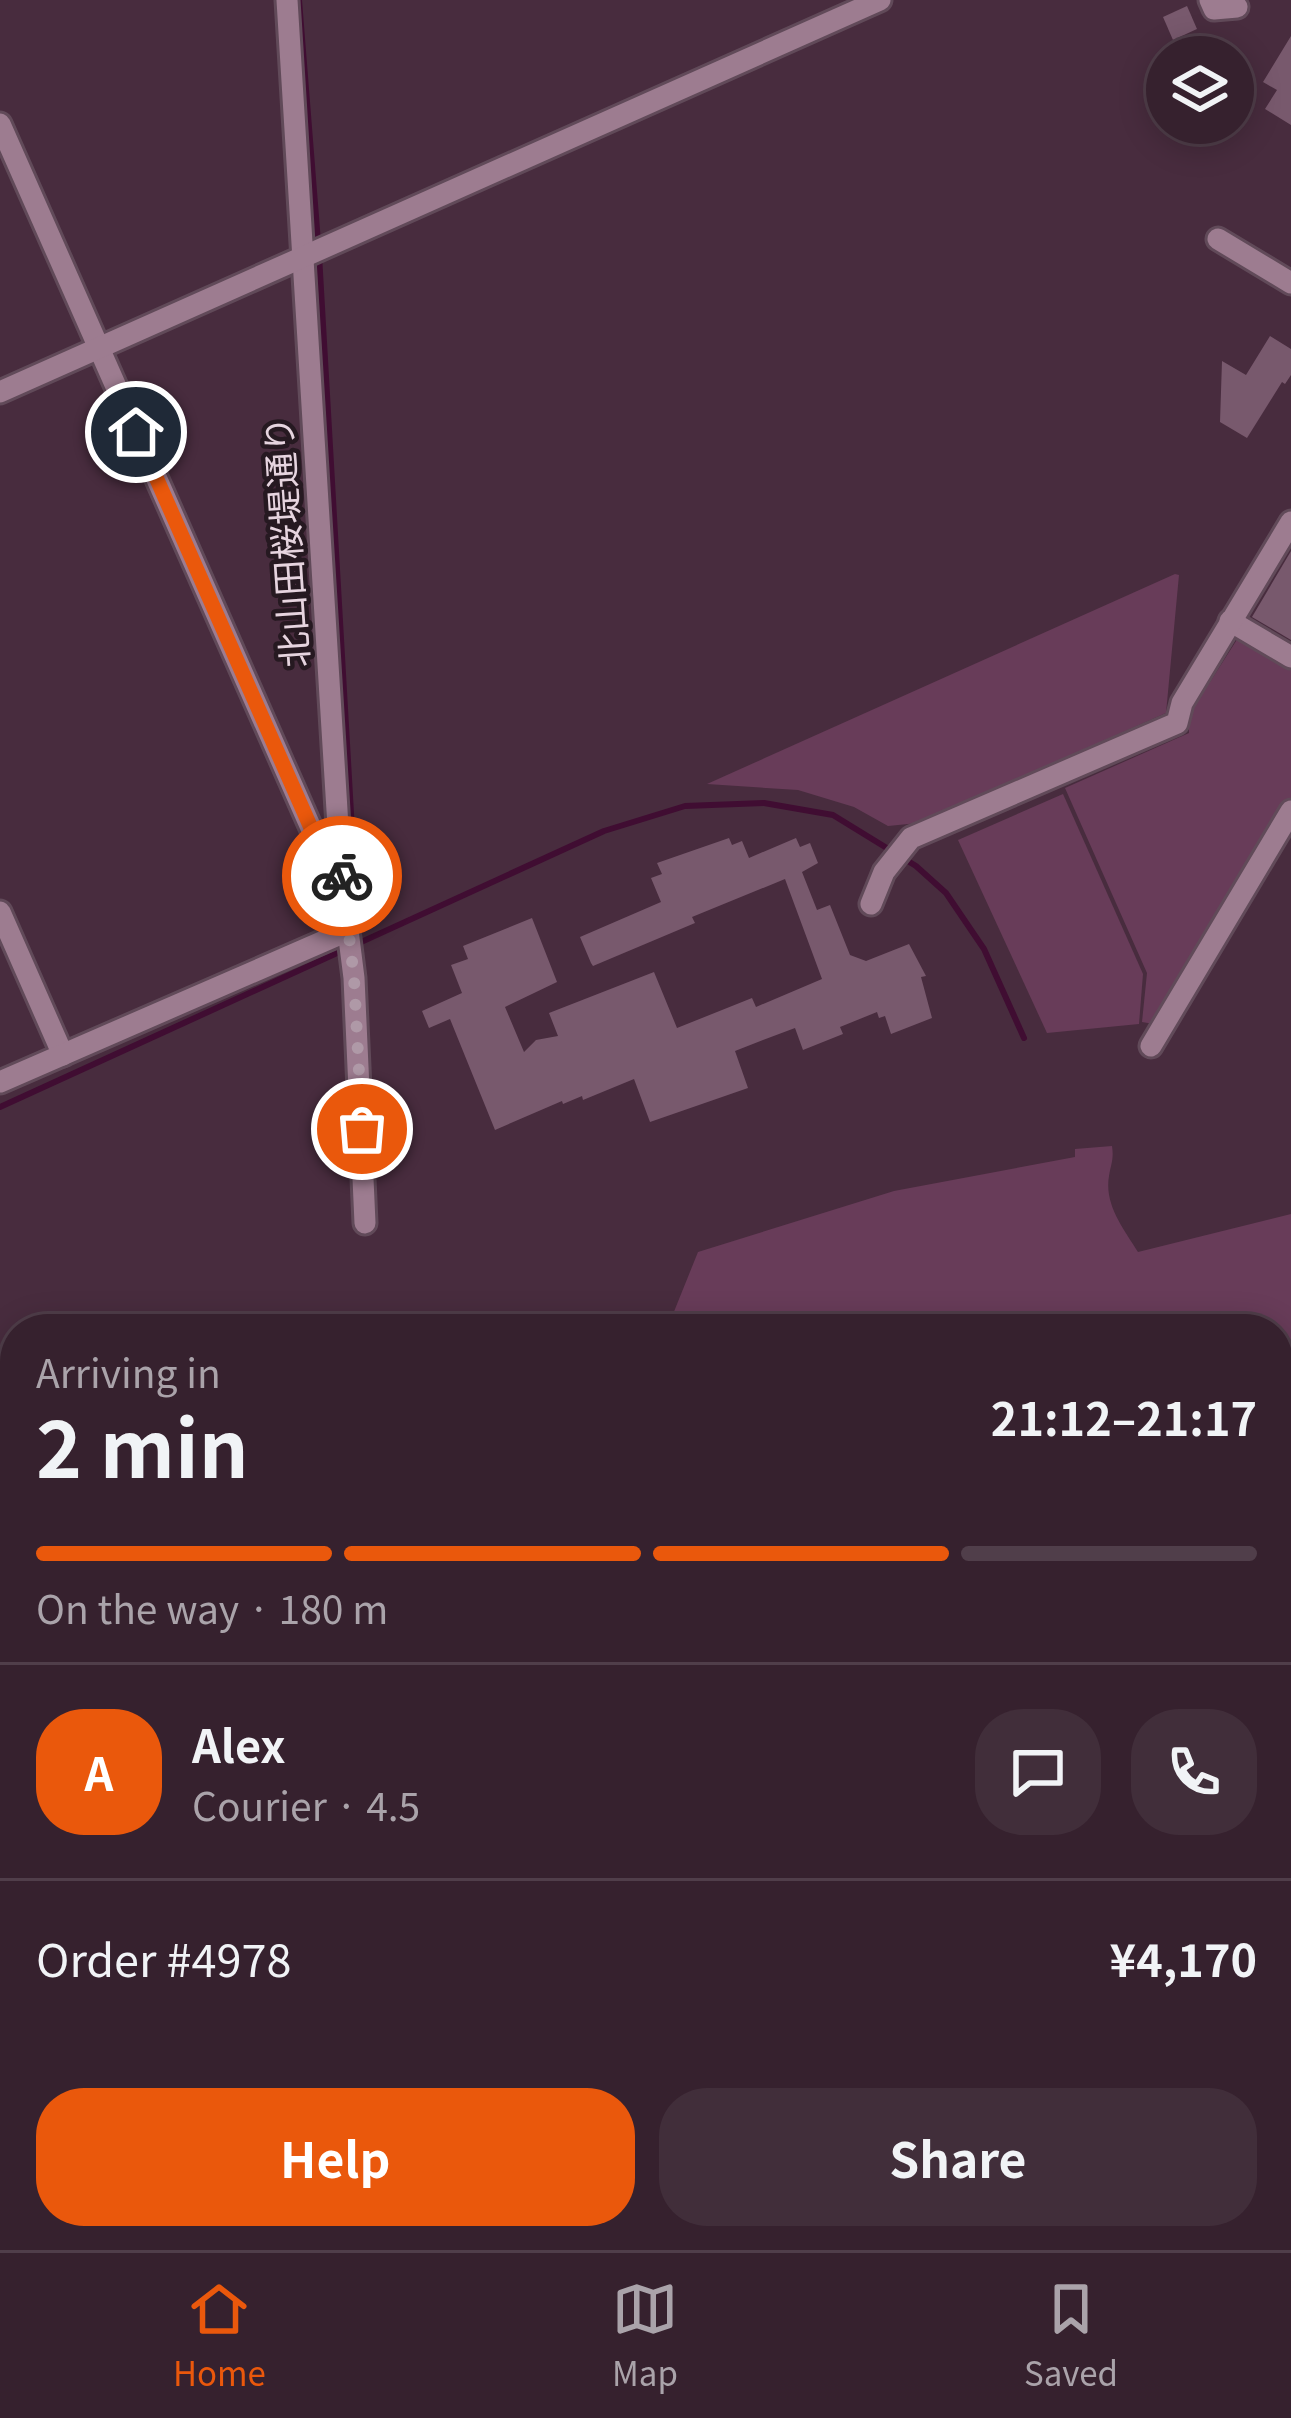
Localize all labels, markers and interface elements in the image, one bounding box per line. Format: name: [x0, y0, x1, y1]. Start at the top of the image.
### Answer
map controls: [1146, 36, 1254, 144]
button: layers: [1146, 36, 1254, 144]
pin: [85, 381, 187, 483]
icon: home: [103, 399, 169, 465]
street label: 北山田桜堤通り: [249, 415, 319, 670]
courier: [282, 816, 402, 936]
icon: bike: [309, 843, 375, 909]
pin: [311, 1078, 413, 1180]
icon: bag: [329, 1096, 395, 1162]
text: Arriving in: [36, 1343, 221, 1399]
text: 21:12–21:17: [991, 1384, 1257, 1449]
text: 2 min: [36, 1388, 249, 1500]
text: On the way · 180 m: [36, 1579, 388, 1635]
button: chat: [975, 1709, 1101, 1835]
button: phone: [1131, 1709, 1257, 1835]
text: Alex: [192, 1711, 286, 1776]
text: A: [85, 1739, 113, 1804]
text: Courier · 4.5: [192, 1776, 420, 1832]
text: Order #4978: [36, 1925, 291, 1990]
text: ¥4,170: [1110, 1925, 1257, 1990]
button: Help: [36, 2088, 635, 2226]
button: Share: [659, 2088, 1257, 2226]
tab: Home: [173, 2276, 266, 2396]
tab: Map: [612, 2276, 678, 2396]
tab: Saved: [1024, 2276, 1118, 2396]

